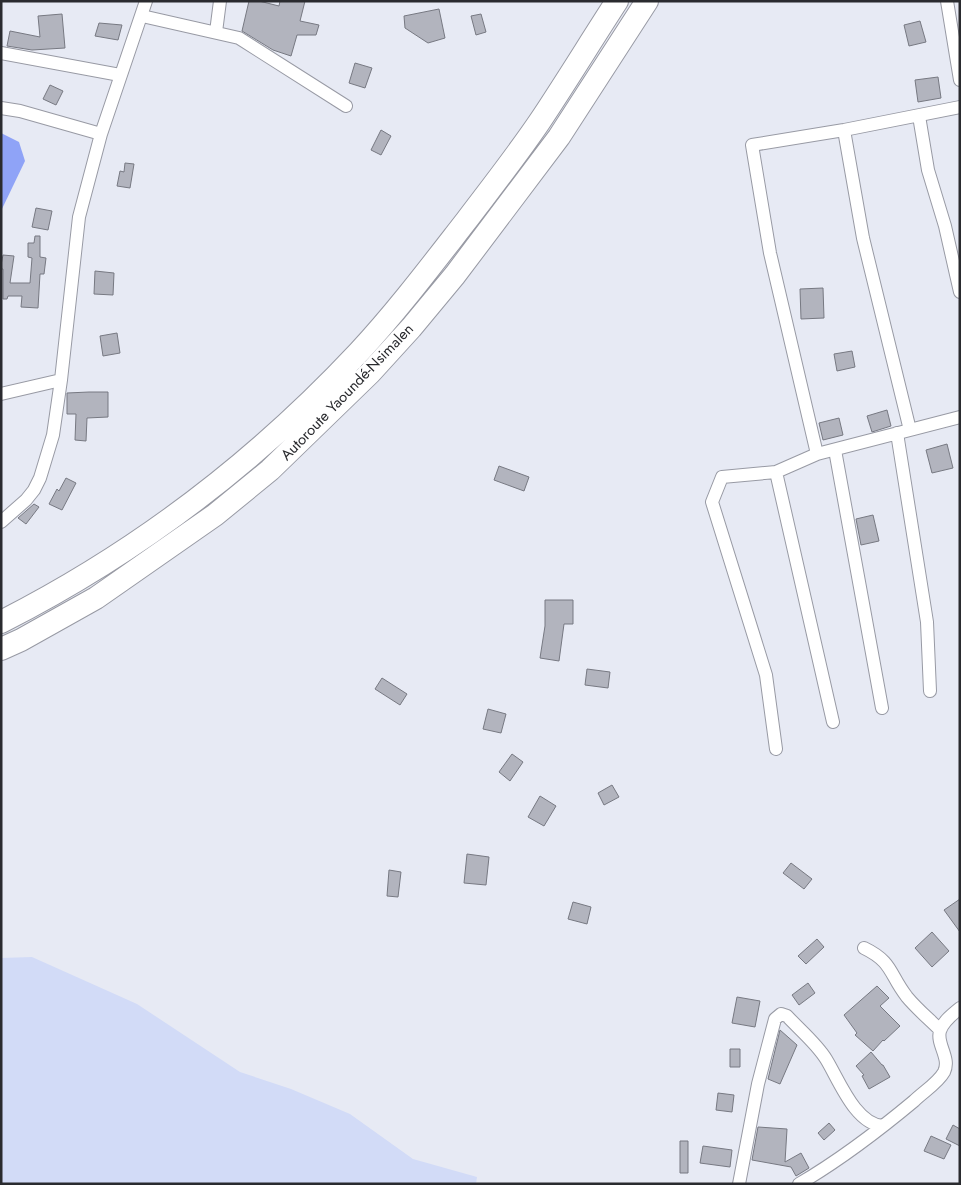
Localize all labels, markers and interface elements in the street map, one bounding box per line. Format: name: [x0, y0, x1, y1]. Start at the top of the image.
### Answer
street label: Autoroute Yaoundé-Nsimalen: [275, 318, 419, 466]

